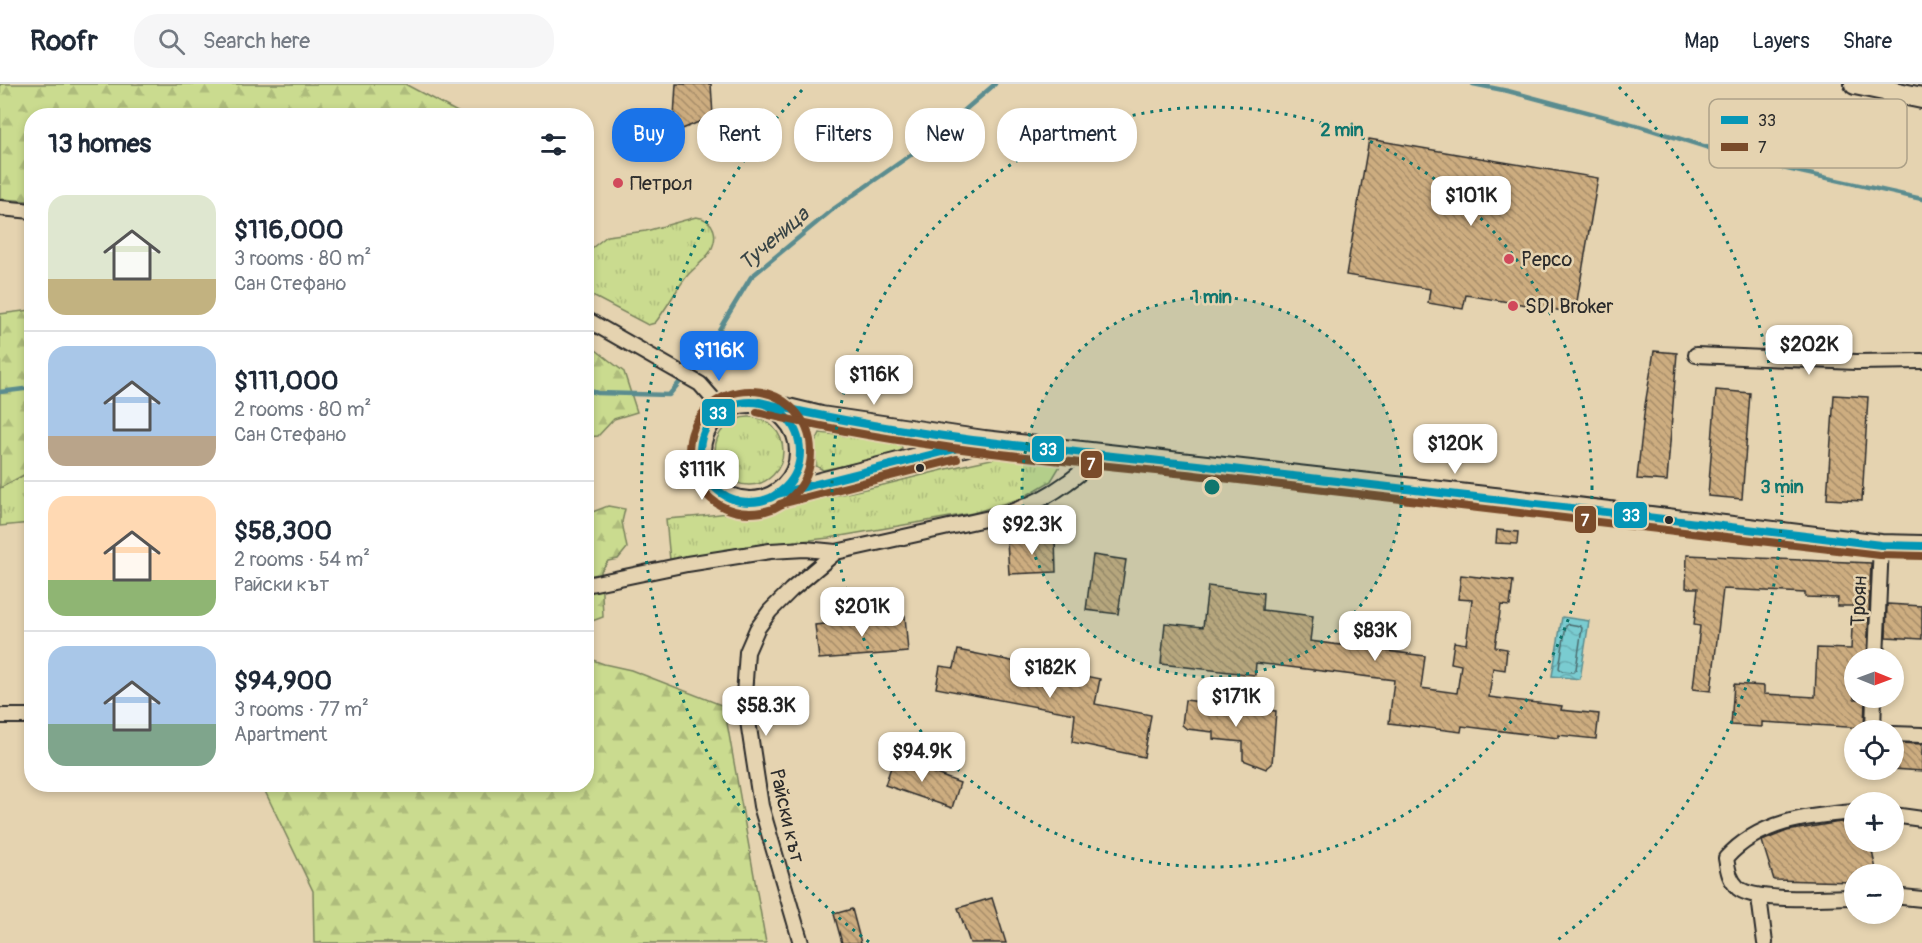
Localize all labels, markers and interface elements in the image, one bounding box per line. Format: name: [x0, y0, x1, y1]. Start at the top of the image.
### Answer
search box: [134, 14, 554, 68]
text: Roofr: [30, 24, 98, 59]
icon: search: [155, 25, 188, 58]
text: Search here: [203, 27, 310, 55]
text: Map: [1684, 28, 1719, 55]
text: Layers: [1752, 28, 1810, 55]
text: Share: [1843, 28, 1892, 55]
legend: [1709, 99, 1907, 168]
chip: Buy: [612, 108, 685, 162]
chip: Rent: [697, 108, 782, 162]
chip: Filters: [794, 108, 893, 162]
chip: New: [905, 108, 985, 162]
chip: Apartment: [997, 108, 1137, 162]
text: 33: [1758, 111, 1776, 131]
text: 2 min: [1320, 119, 1364, 142]
text: 13 homes: [48, 128, 151, 160]
icon: filters: [537, 128, 570, 161]
text: 7: [1758, 138, 1767, 158]
place label: Петрол: [630, 171, 693, 196]
marker: Петрол: [611, 176, 625, 190]
pin: $101K: [1429, 176, 1513, 227]
text: $101K: [1445, 183, 1497, 208]
water label: Тученица: [733, 200, 816, 277]
text: $116,000: [234, 214, 343, 246]
icon: home: [96, 219, 168, 291]
text: 3 rooms · 80 m²: [234, 246, 371, 271]
place label: Pepco: [1521, 247, 1573, 272]
marker: Pepco: [1502, 252, 1516, 266]
text: Сан Стефано: [234, 271, 346, 296]
text: 1 min: [1192, 286, 1232, 309]
place label: SDI Broker: [1525, 294, 1613, 319]
marker: SDI Broker: [1506, 299, 1520, 313]
pin: $202K: [1767, 325, 1851, 376]
pin: $116K: [677, 331, 761, 382]
text: $202K: [1780, 332, 1838, 357]
text: $116K: [694, 338, 744, 363]
pin: $116K: [832, 355, 916, 406]
text: $116K: [849, 362, 899, 387]
text: $111,000: [234, 365, 338, 397]
icon: home: [96, 370, 168, 442]
text: 2 rooms · 80 m²: [234, 397, 371, 422]
line badge: 33: [701, 398, 736, 427]
text: 33: [709, 404, 727, 424]
text: Сан Стефано: [234, 422, 346, 447]
pin: $120K: [1413, 424, 1497, 475]
text: $120K: [1427, 431, 1483, 456]
line badge: 33: [1031, 435, 1065, 463]
text: 33: [1039, 440, 1057, 460]
pin: $111K: [660, 450, 744, 501]
line badge: 7: [1080, 450, 1103, 479]
text: 7: [1087, 455, 1096, 475]
text: $111K: [679, 457, 725, 482]
unlabelled marker: [914, 462, 926, 474]
text: 3 min: [1760, 476, 1804, 499]
centre of rings: [1202, 477, 1222, 497]
line badge: 33: [1613, 501, 1648, 529]
pin: $92.3K: [983, 505, 1081, 556]
line badge: 7: [1574, 505, 1597, 534]
text: 33: [1622, 506, 1640, 526]
text: 7: [1581, 511, 1590, 531]
text: $92.3K: [1002, 512, 1062, 537]
unlabelled marker: [1663, 514, 1675, 526]
text: $58,300: [234, 515, 332, 547]
icon: home: [96, 520, 168, 592]
text: 2 rooms · 54 m²: [234, 547, 370, 572]
text: Райски кът: [234, 572, 329, 597]
street label: Троян: [1845, 575, 1873, 627]
pin: $201K: [820, 587, 904, 638]
text: $201K: [834, 594, 890, 619]
pin: $83K: [1339, 611, 1411, 662]
text: $83K: [1353, 618, 1397, 643]
pin: $182K: [1008, 648, 1092, 699]
north arrow: [1844, 648, 1904, 708]
map controls: [1844, 648, 1904, 924]
text: $182K: [1024, 655, 1076, 680]
text: $94,900: [234, 665, 332, 697]
icon: home: [96, 670, 168, 742]
pin: $171K: [1194, 677, 1278, 728]
text: $171K: [1211, 684, 1261, 709]
pin: $58.3K: [717, 686, 815, 737]
text: $58.3K: [736, 693, 796, 718]
text: 3 rooms · 77 m²: [234, 697, 369, 722]
button: locate: [1844, 720, 1904, 780]
text: Apartment: [234, 722, 327, 747]
pin: $94.9K: [873, 732, 971, 783]
text: $94.9K: [892, 739, 952, 764]
street label: Райски кът: [764, 767, 810, 865]
button: +: [1844, 792, 1904, 852]
button: −: [1844, 864, 1904, 924]

